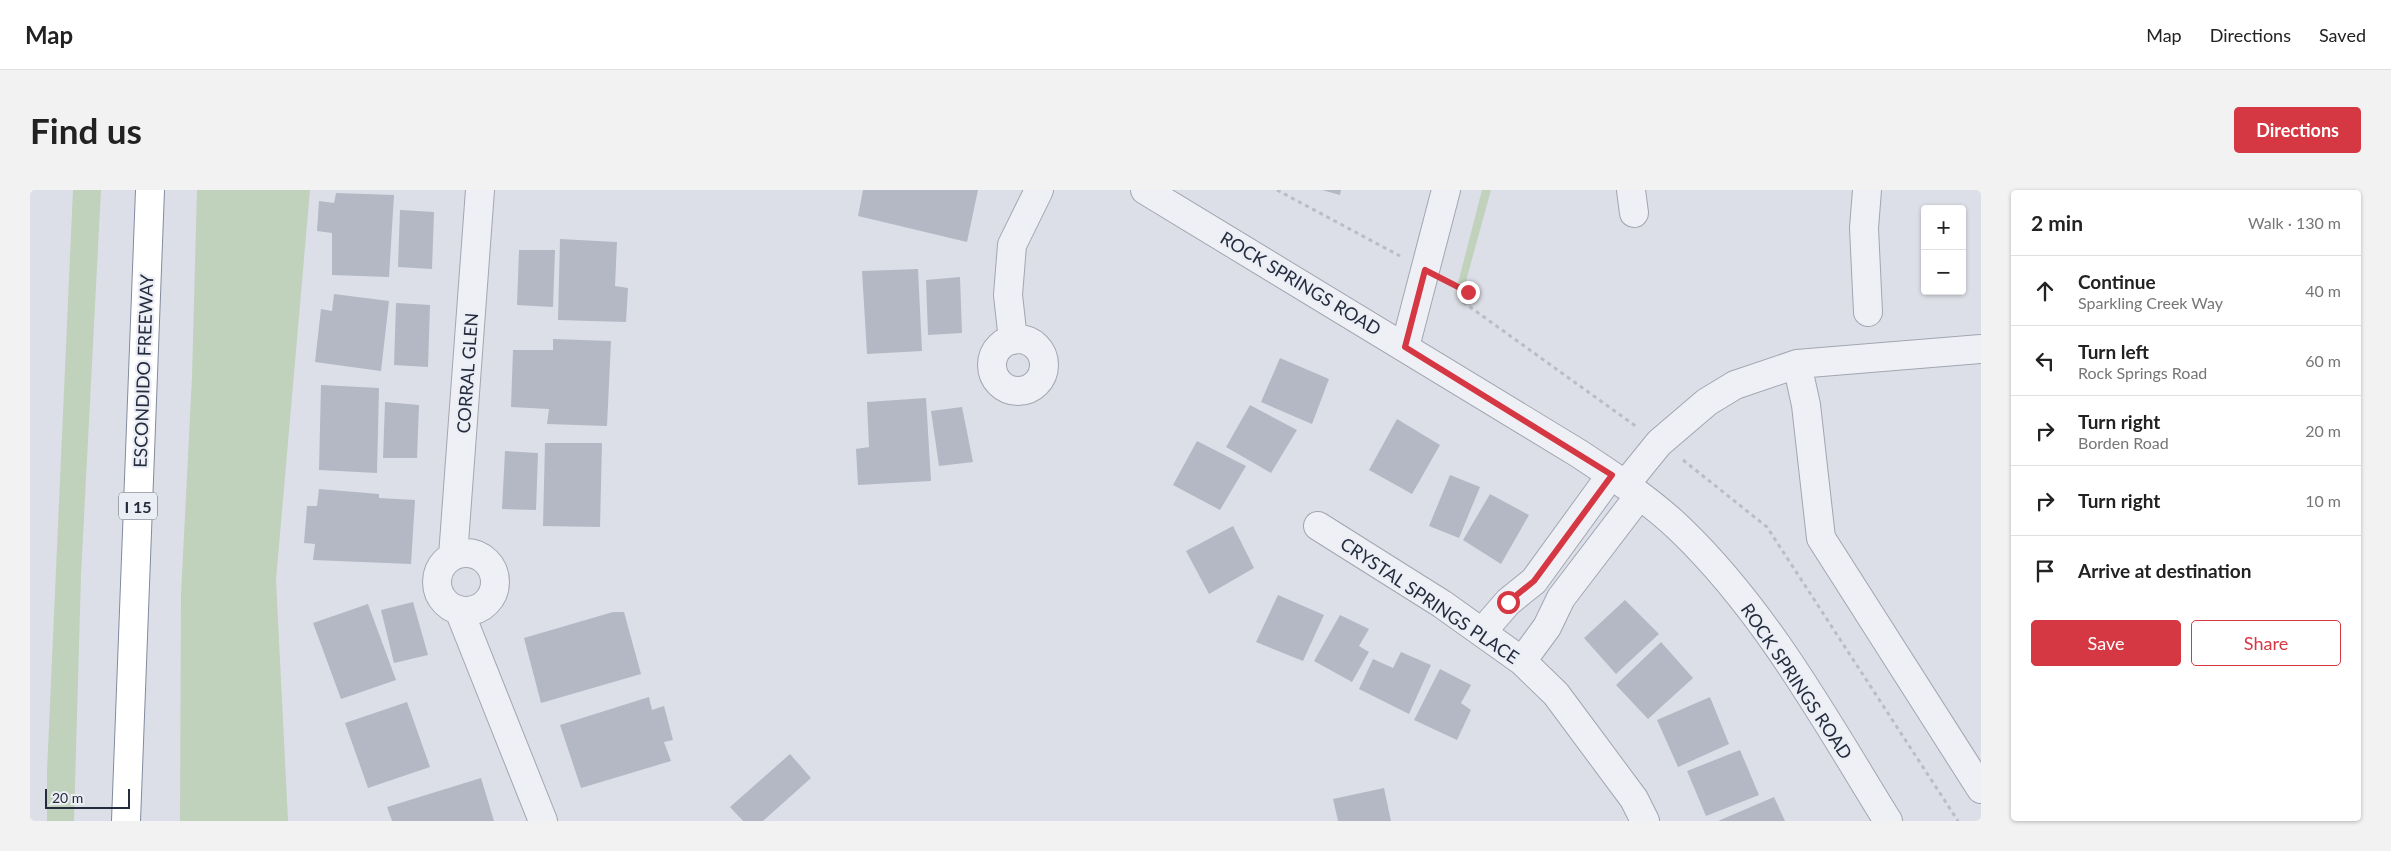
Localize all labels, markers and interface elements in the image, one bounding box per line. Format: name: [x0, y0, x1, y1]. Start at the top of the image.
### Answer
text: Map: [25, 20, 73, 49]
text: Map: [2146, 24, 2182, 46]
text: Directions: [2210, 24, 2291, 46]
text: Saved: [2319, 24, 2366, 46]
button: Directions: [2234, 107, 2361, 153]
text: Find us: [30, 109, 142, 151]
map controls: [1921, 205, 1966, 295]
button: +: [1921, 205, 1966, 250]
text: 2 min: [2031, 210, 2083, 235]
text: Walk · 130 m: [2248, 213, 2341, 232]
street label: ROCK SPRINGS ROAD: [1217, 226, 1385, 340]
button: −: [1921, 250, 1966, 295]
text: Continue: [2078, 270, 2156, 293]
street label: ESCONDIDO FREEWAY: [129, 273, 157, 468]
icon: ahead: [2031, 277, 2059, 305]
route end: [1457, 281, 1480, 304]
text: 40 m: [2305, 281, 2341, 300]
text: Sparkling Creek Way: [2078, 293, 2223, 312]
street label: CORRAL GLEN: [452, 312, 482, 434]
text: Turn left: [2078, 340, 2149, 363]
icon: left: [2031, 347, 2059, 375]
text: 60 m: [2305, 351, 2341, 370]
text: Rock Springs Road: [2078, 363, 2207, 382]
text: Turn right: [2078, 410, 2160, 433]
icon: right: [2031, 417, 2059, 445]
text: 20 m: [2305, 421, 2341, 440]
text: Borden Road: [2078, 433, 2169, 452]
icon: right: [2031, 487, 2059, 515]
text: Turn right: [2078, 489, 2160, 512]
text: 10 m: [2305, 491, 2341, 510]
road number: I 15: [119, 492, 157, 520]
street label: CRYSTAL SPRINGS PLACE: [1336, 532, 1524, 668]
icon: arrive: [2031, 557, 2059, 585]
text: Arrive at destination: [2078, 559, 2251, 582]
route start: [1497, 591, 1520, 614]
street label: ROCK SPRINGS ROAD: [1737, 599, 1857, 763]
button: Save: [2031, 620, 2181, 666]
button: Share: [2191, 620, 2341, 666]
scale bar: [45, 786, 130, 809]
text: 20 m: [52, 789, 83, 806]

